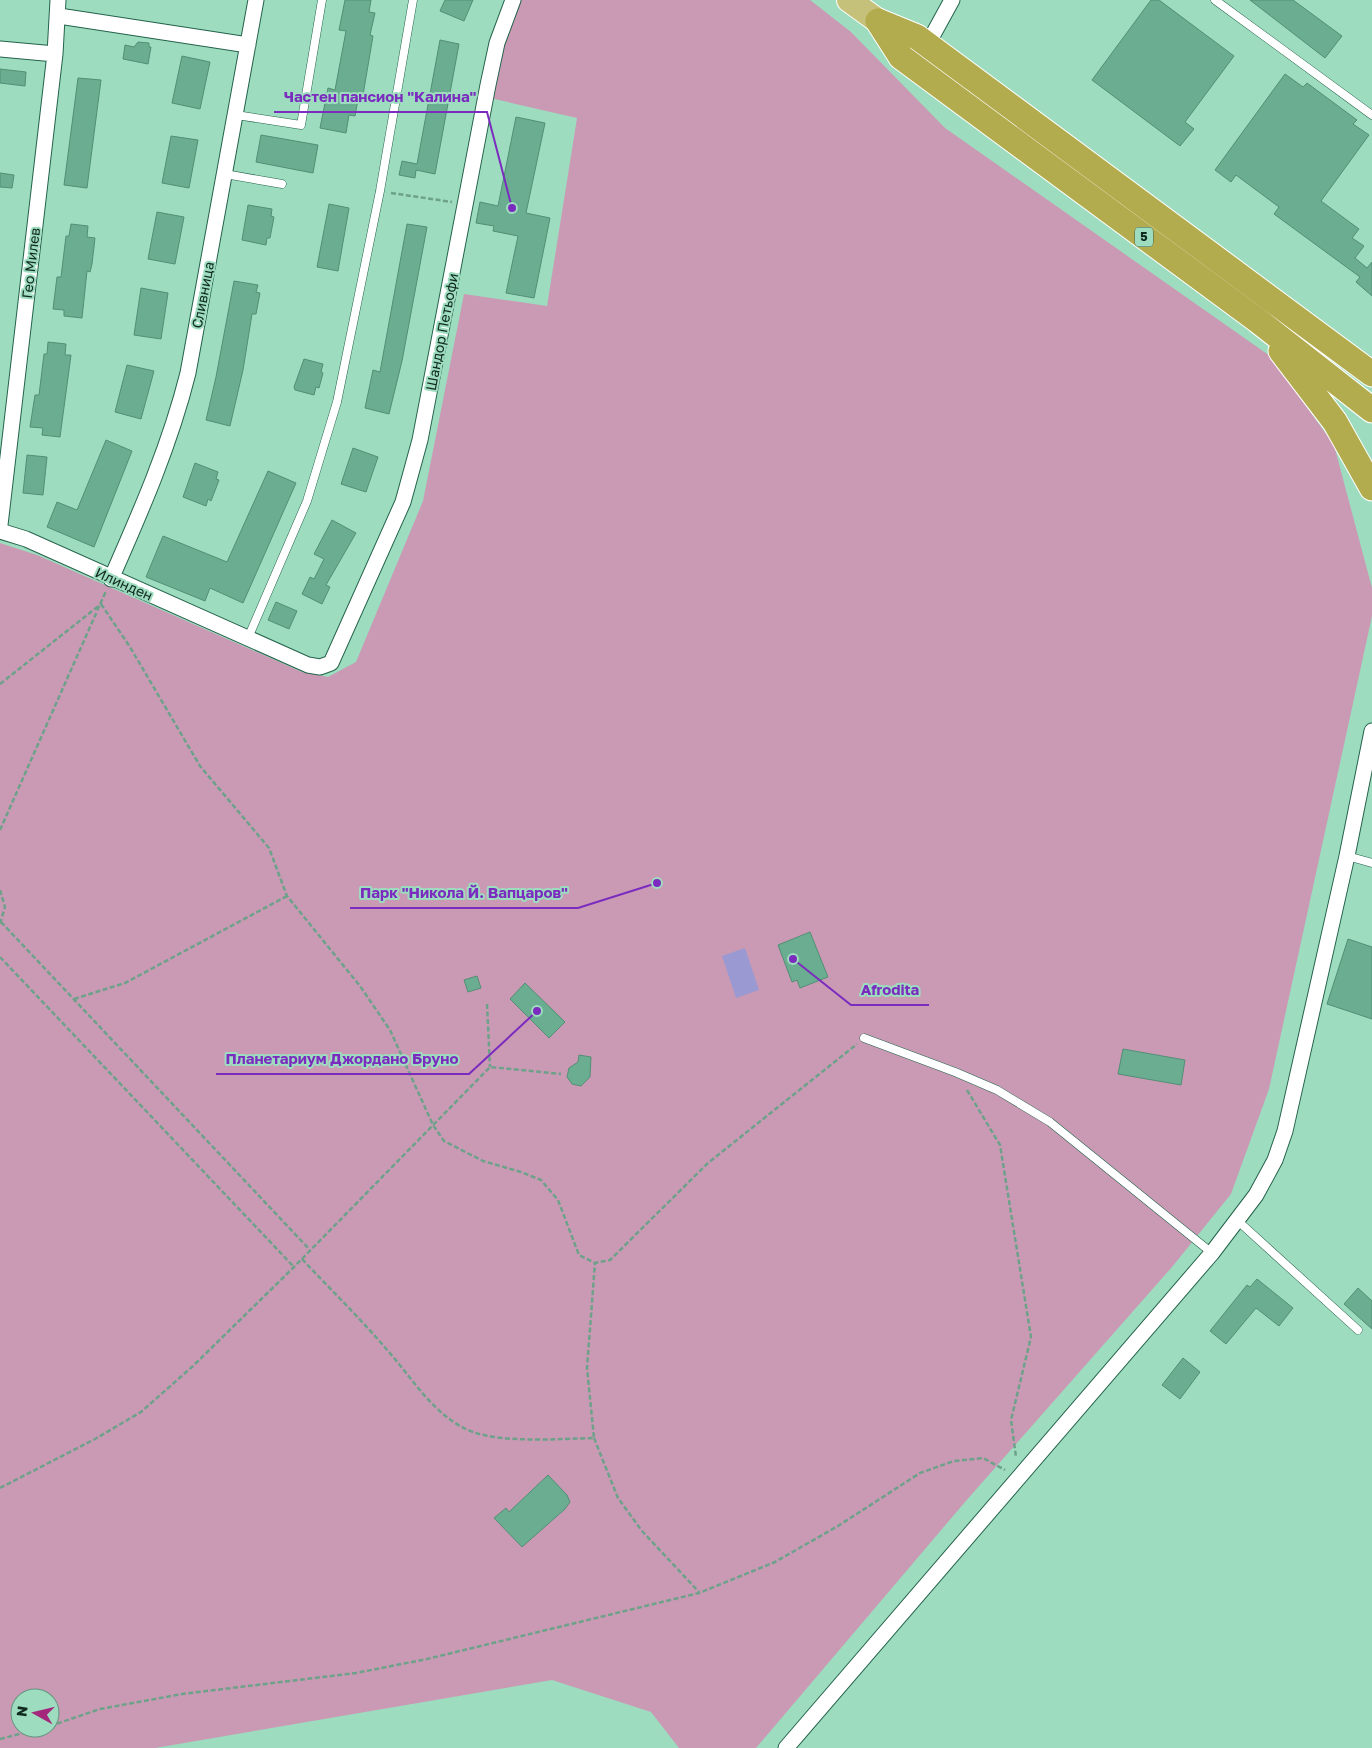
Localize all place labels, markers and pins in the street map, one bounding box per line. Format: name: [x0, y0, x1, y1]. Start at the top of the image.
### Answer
callout: Частен пансион "Калина": [274, 82, 487, 112]
callout: Парк "Никола Й. Вапцаров": [350, 878, 578, 908]
callout: Afrodita: [851, 975, 929, 1005]
callout: Планетариум Джордано Бруно: [216, 1044, 469, 1074]

